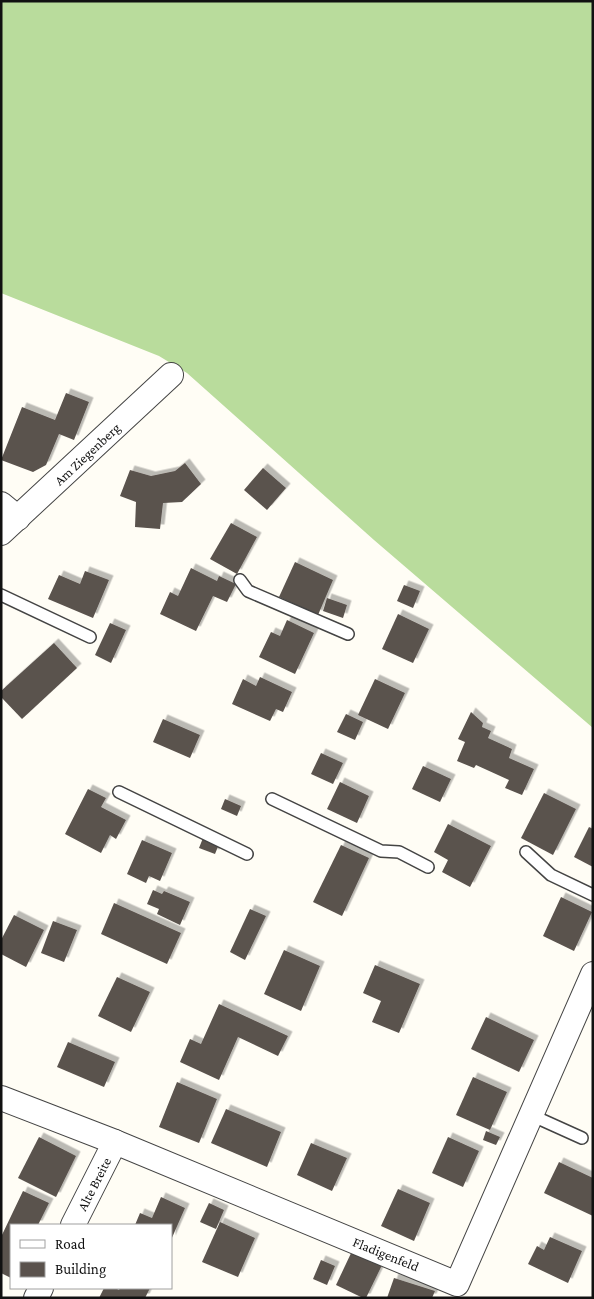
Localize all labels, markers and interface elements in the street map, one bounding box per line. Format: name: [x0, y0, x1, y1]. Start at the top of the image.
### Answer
street label: Am Ziegenberg: [51, 419, 123, 489]
street label: Alte Breite: [74, 1155, 114, 1213]
legend: [10, 1224, 172, 1289]
street label: Fladigenfeld: [351, 1234, 422, 1275]
text: Road: [55, 1236, 86, 1252]
text: Building: [55, 1261, 106, 1278]

